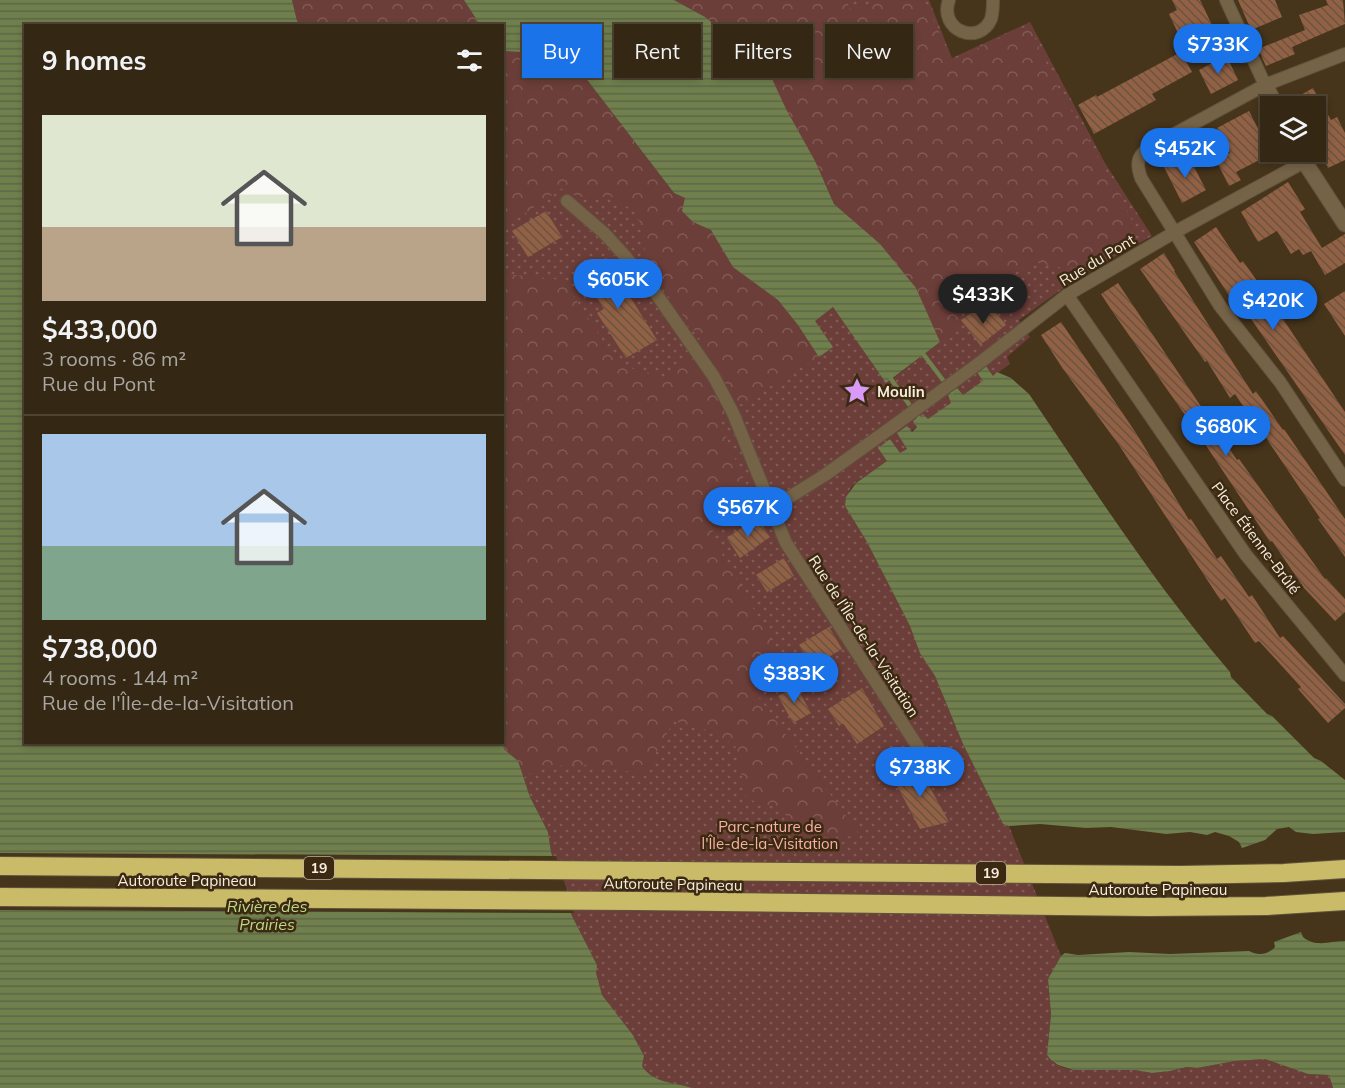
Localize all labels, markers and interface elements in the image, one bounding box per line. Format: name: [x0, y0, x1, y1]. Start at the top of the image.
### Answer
chip: Buy: [522, 24, 602, 78]
chip: Rent: [614, 24, 701, 78]
chip: Filters: [713, 24, 813, 78]
chip: New: [825, 24, 913, 78]
pin: $733K: [1176, 24, 1260, 75]
text: $733K: [1187, 31, 1249, 56]
text: 9 homes: [42, 44, 146, 77]
icon: filters: [453, 44, 486, 77]
map controls: [1260, 96, 1326, 162]
button: layers: [1260, 96, 1326, 162]
pin: $452K: [1143, 128, 1227, 179]
text: $452K: [1154, 135, 1216, 160]
icon: home: [210, 154, 318, 262]
street label: Rue du Pont: [1056, 230, 1138, 290]
pin: $605K: [576, 259, 660, 310]
text: $605K: [587, 266, 649, 291]
pin: $433K: [941, 274, 1025, 325]
pin: $420K: [1231, 280, 1315, 331]
text: $433K: [952, 281, 1014, 306]
text: $420K: [1242, 287, 1304, 312]
text: $433,000: [42, 313, 158, 346]
text: 3 rooms · 86 m²: [42, 346, 186, 371]
text: Rue du Pont: [42, 371, 155, 396]
place icon: Moulin: [842, 376, 872, 406]
place label: Moulin: [877, 382, 925, 401]
pin: $680K: [1184, 406, 1268, 457]
text: $680K: [1195, 413, 1257, 438]
icon: home: [210, 473, 318, 581]
street label: Place Étienne-Brûlé: [1208, 478, 1304, 598]
pin: $567K: [706, 487, 790, 538]
text: $567K: [717, 494, 779, 519]
street label: Rue de l'Île-de-la-Visitation: [805, 552, 923, 720]
text: $738,000: [42, 632, 158, 665]
pin: $383K: [752, 653, 836, 704]
text: $383K: [763, 660, 825, 685]
text: 4 rooms · 144 m²: [42, 665, 198, 690]
text: Rue de l'Île-de-la-Visitation: [42, 690, 294, 715]
pin: $738K: [878, 747, 962, 798]
text: $738K: [889, 754, 951, 779]
park label: Parc-nature de l'Île-de-la-Visitation: [702, 817, 838, 853]
road number: 19: [304, 857, 334, 879]
road number: 19: [976, 862, 1006, 884]
street label: Autoroute Papineau: [118, 871, 256, 890]
street label: Autoroute Papineau: [603, 873, 743, 895]
street label: Autoroute Papineau: [1089, 880, 1227, 899]
water label: Rivière des Prairies: [227, 896, 307, 934]

